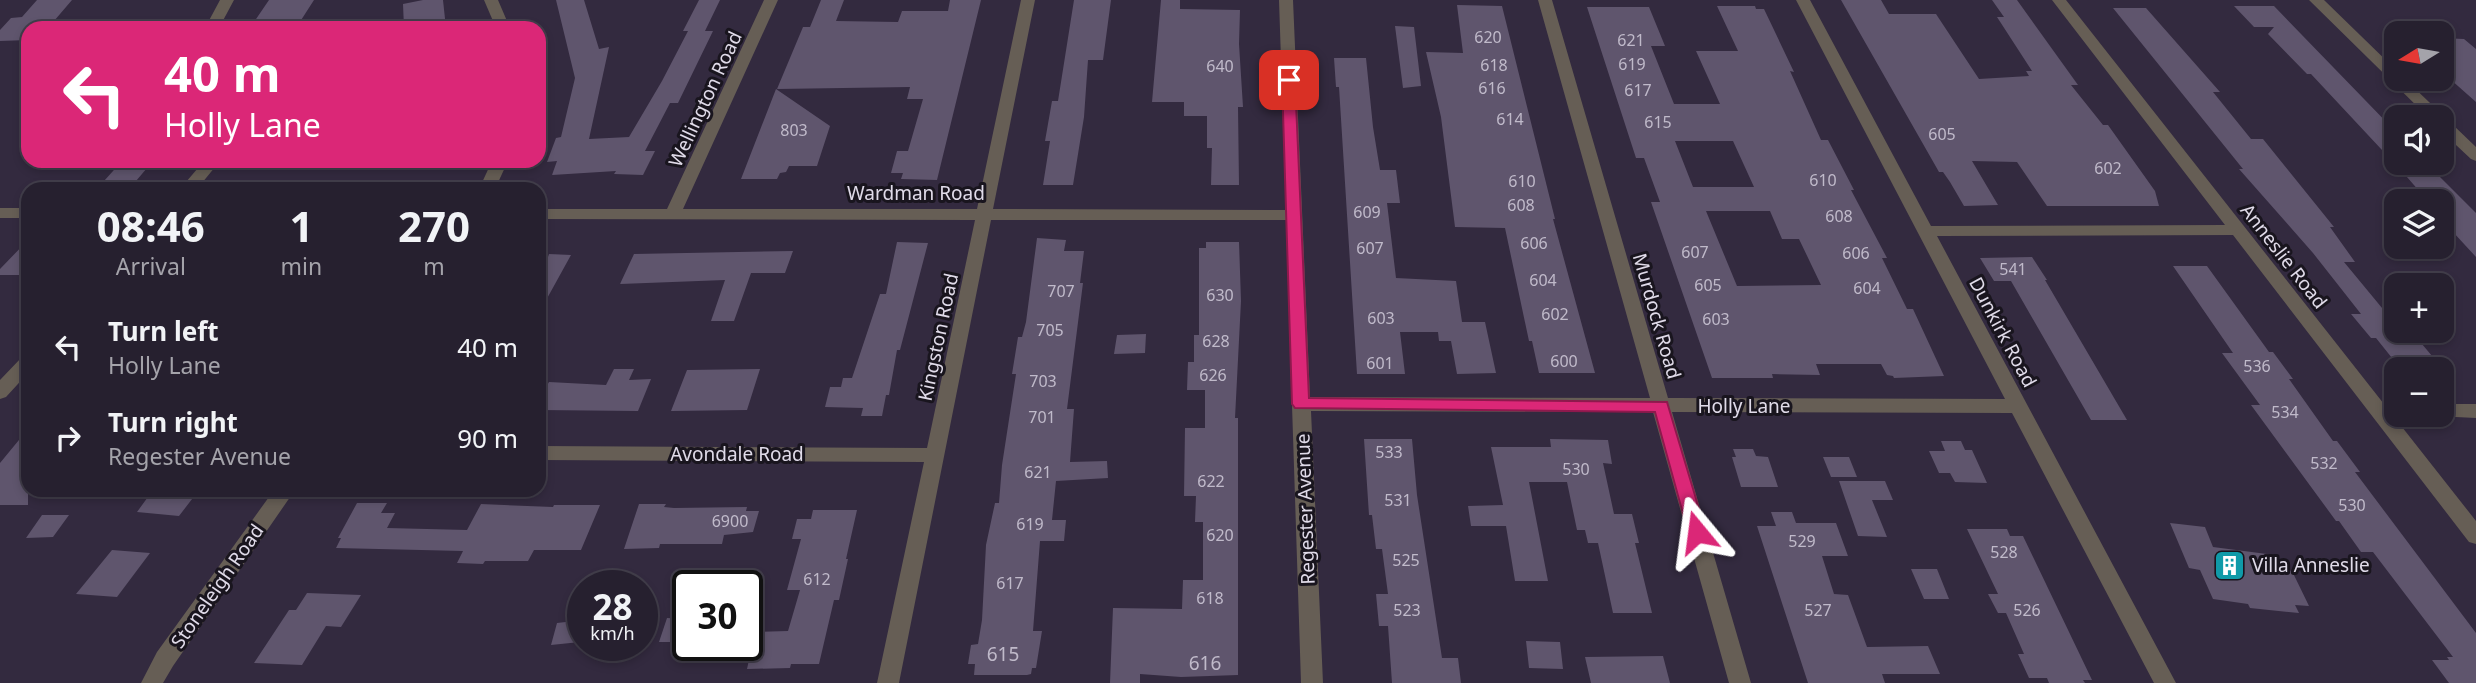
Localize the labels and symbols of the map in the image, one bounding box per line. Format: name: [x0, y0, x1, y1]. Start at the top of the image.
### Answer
north arrow: [2384, 21, 2454, 91]
house number: 620: [1474, 26, 1502, 48]
street label: Wellington Road: [662, 27, 748, 171]
house number: 621: [1617, 29, 1645, 51]
pin: [1259, 50, 1319, 110]
house number: 619: [1618, 53, 1646, 75]
house number: 618: [1480, 54, 1508, 76]
house number: 640: [1206, 55, 1234, 77]
house number: 616: [1478, 77, 1506, 99]
house number: 617: [1624, 79, 1652, 101]
house number: 614: [1496, 108, 1524, 130]
house number: 615: [1644, 111, 1672, 133]
house number: 803: [780, 119, 808, 141]
house number: 605: [1928, 123, 1956, 145]
house number: 602: [2094, 157, 2122, 179]
house number: 610: [1809, 169, 1837, 191]
house number: 610: [1508, 170, 1536, 192]
street label: Wardman Road: [847, 180, 985, 206]
house number: 608: [1507, 194, 1535, 216]
street label: Anneslie Road: [2235, 198, 2333, 314]
house number: 609: [1353, 201, 1381, 223]
house number: 608: [1825, 205, 1853, 227]
house number: 606: [1520, 232, 1548, 254]
house number: 607: [1356, 237, 1384, 259]
house number: 607: [1681, 241, 1709, 263]
house number: 606: [1842, 242, 1870, 264]
street label: Murdock Road: [1627, 250, 1687, 382]
house number: 541: [1999, 258, 2027, 280]
house number: 604: [1529, 269, 1557, 291]
street label: Kingston Road: [912, 271, 964, 403]
street label: Dunkirk Road: [1963, 272, 2043, 392]
house number: 605: [1694, 274, 1722, 296]
house number: 604: [1853, 277, 1881, 299]
house number: 707: [1047, 280, 1075, 302]
house number: 630: [1206, 284, 1234, 306]
house number: 602: [1541, 303, 1569, 325]
house number: 603: [1367, 307, 1395, 329]
house number: 603: [1702, 308, 1730, 330]
house number: 705: [1036, 319, 1064, 341]
house number: 628: [1202, 330, 1230, 352]
house number: 600: [1550, 350, 1578, 372]
house number: 601: [1366, 352, 1394, 374]
house number: 536: [2243, 355, 2271, 377]
house number: 626: [1199, 364, 1227, 386]
house number: 703: [1029, 370, 1057, 392]
street label: Holly Lane: [1697, 393, 1791, 419]
house number: 534: [2271, 401, 2299, 423]
house number: 701: [1028, 406, 1056, 428]
street label: Regester Avenue: [1289, 433, 1321, 585]
street label: Avondale Road: [670, 441, 804, 467]
house number: 533: [1375, 441, 1403, 463]
house number: 532: [2310, 452, 2338, 474]
house number: 530: [1562, 458, 1590, 480]
house number: 621: [1024, 461, 1052, 483]
house number: 622: [1197, 470, 1225, 492]
house number: 531: [1384, 489, 1412, 511]
house number: 530: [2338, 494, 2366, 516]
position arrow: [1660, 495, 1734, 569]
house number: 6900: [712, 510, 748, 532]
house number: 619: [1016, 513, 1044, 535]
street label: Stoneleigh Road: [165, 519, 269, 653]
house number: 620: [1206, 524, 1234, 546]
house number: 529: [1788, 530, 1816, 552]
house number: 528: [1990, 541, 2018, 563]
building icon: Villa Anneslie: [2212, 548, 2246, 582]
house number: 525: [1392, 549, 1420, 571]
place label: Villa Anneslie: [2252, 552, 2370, 578]
house number: 612: [803, 568, 831, 590]
speed limit sign: 30: [672, 570, 763, 661]
house number: 617: [996, 572, 1024, 594]
house number: 618: [1196, 587, 1224, 609]
house number: 523: [1393, 599, 1421, 621]
house number: 527: [1804, 599, 1832, 621]
house number: 526: [2013, 599, 2041, 621]
house number: 615: [987, 641, 1019, 667]
house number: 616: [1189, 650, 1221, 676]

